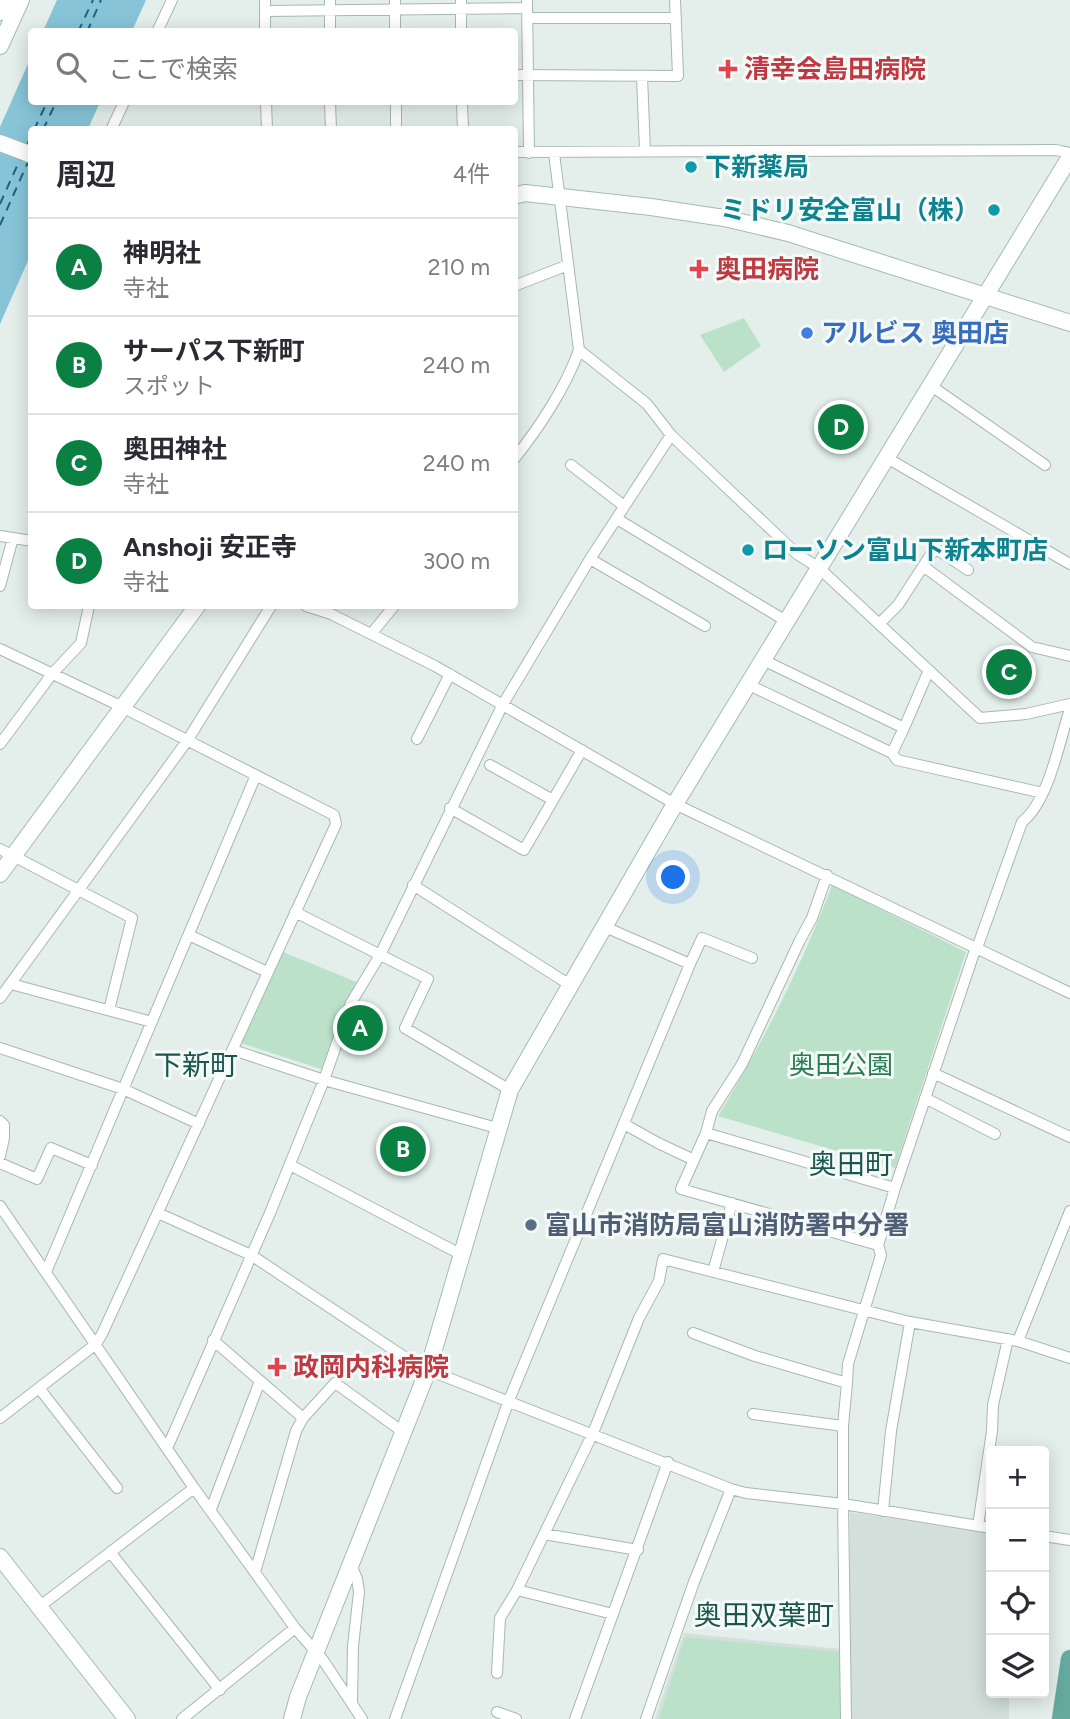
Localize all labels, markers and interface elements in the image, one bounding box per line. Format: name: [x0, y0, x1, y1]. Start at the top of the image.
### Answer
search box: [28, 28, 518, 105]
icon: search: [52, 48, 90, 86]
text: ここで検索: [108, 53, 238, 85]
place label: 清幸会島田病院: [744, 53, 926, 85]
marker: 清幸会島田病院: [718, 59, 738, 79]
place label: 下新薬局: [705, 151, 809, 183]
text: 周辺: [56, 156, 116, 193]
marker: 下新薬局: [683, 159, 699, 175]
text: 4件: [453, 160, 490, 188]
place label: ミドリ安全富山（株）: [720, 194, 980, 226]
marker: ミドリ安全富山（株）: [986, 202, 1002, 218]
text: 神明社: [123, 237, 201, 269]
text: A: [71, 253, 87, 281]
text: 210 m: [428, 253, 490, 281]
place label: 奥田病院: [715, 253, 819, 285]
marker: 奥田病院: [689, 259, 709, 279]
text: 寺社: [123, 274, 169, 302]
place label: アルビス 奥田店: [821, 317, 1009, 349]
marker: アルビス 奥田店: [799, 325, 815, 341]
text: サーパス下新町: [123, 335, 305, 367]
text: B: [72, 351, 86, 379]
text: 240 m: [423, 351, 490, 379]
text: スポット: [123, 372, 215, 400]
pin: D: [818, 401, 864, 453]
text: 奥田神社: [123, 433, 227, 465]
text: C: [71, 449, 87, 477]
text: 240 m: [423, 449, 490, 477]
text: 寺社: [123, 470, 169, 498]
text: Anshoji 安正寺: [123, 531, 297, 563]
place label: ローソン富山下新本町店: [762, 534, 1048, 566]
marker: ローソン富山下新本町店: [740, 542, 756, 558]
text: D: [71, 547, 87, 575]
text: 300 m: [423, 547, 490, 575]
text: 寺社: [123, 568, 169, 596]
pin: C: [986, 646, 1032, 698]
your location: [656, 860, 690, 894]
pin: A: [337, 1002, 383, 1054]
district label: 下新町: [154, 1048, 238, 1082]
park label: 奥田公園: [789, 1049, 893, 1081]
pin: B: [380, 1123, 426, 1175]
district label: 奥田町: [809, 1147, 893, 1181]
place label: 富山市消防局富山消防署中分署: [545, 1209, 909, 1241]
marker: 富山市消防局富山消防署中分署: [523, 1217, 539, 1233]
place label: 政岡内科病院: [293, 1351, 449, 1383]
marker: 政岡内科病院: [267, 1357, 287, 1377]
map controls: [986, 1446, 1049, 1698]
button: +: [986, 1446, 1049, 1509]
button: −: [986, 1509, 1049, 1572]
button: locate: [986, 1572, 1049, 1635]
district label: 奥田双葉町: [694, 1598, 834, 1632]
button: layers: [986, 1635, 1049, 1698]

